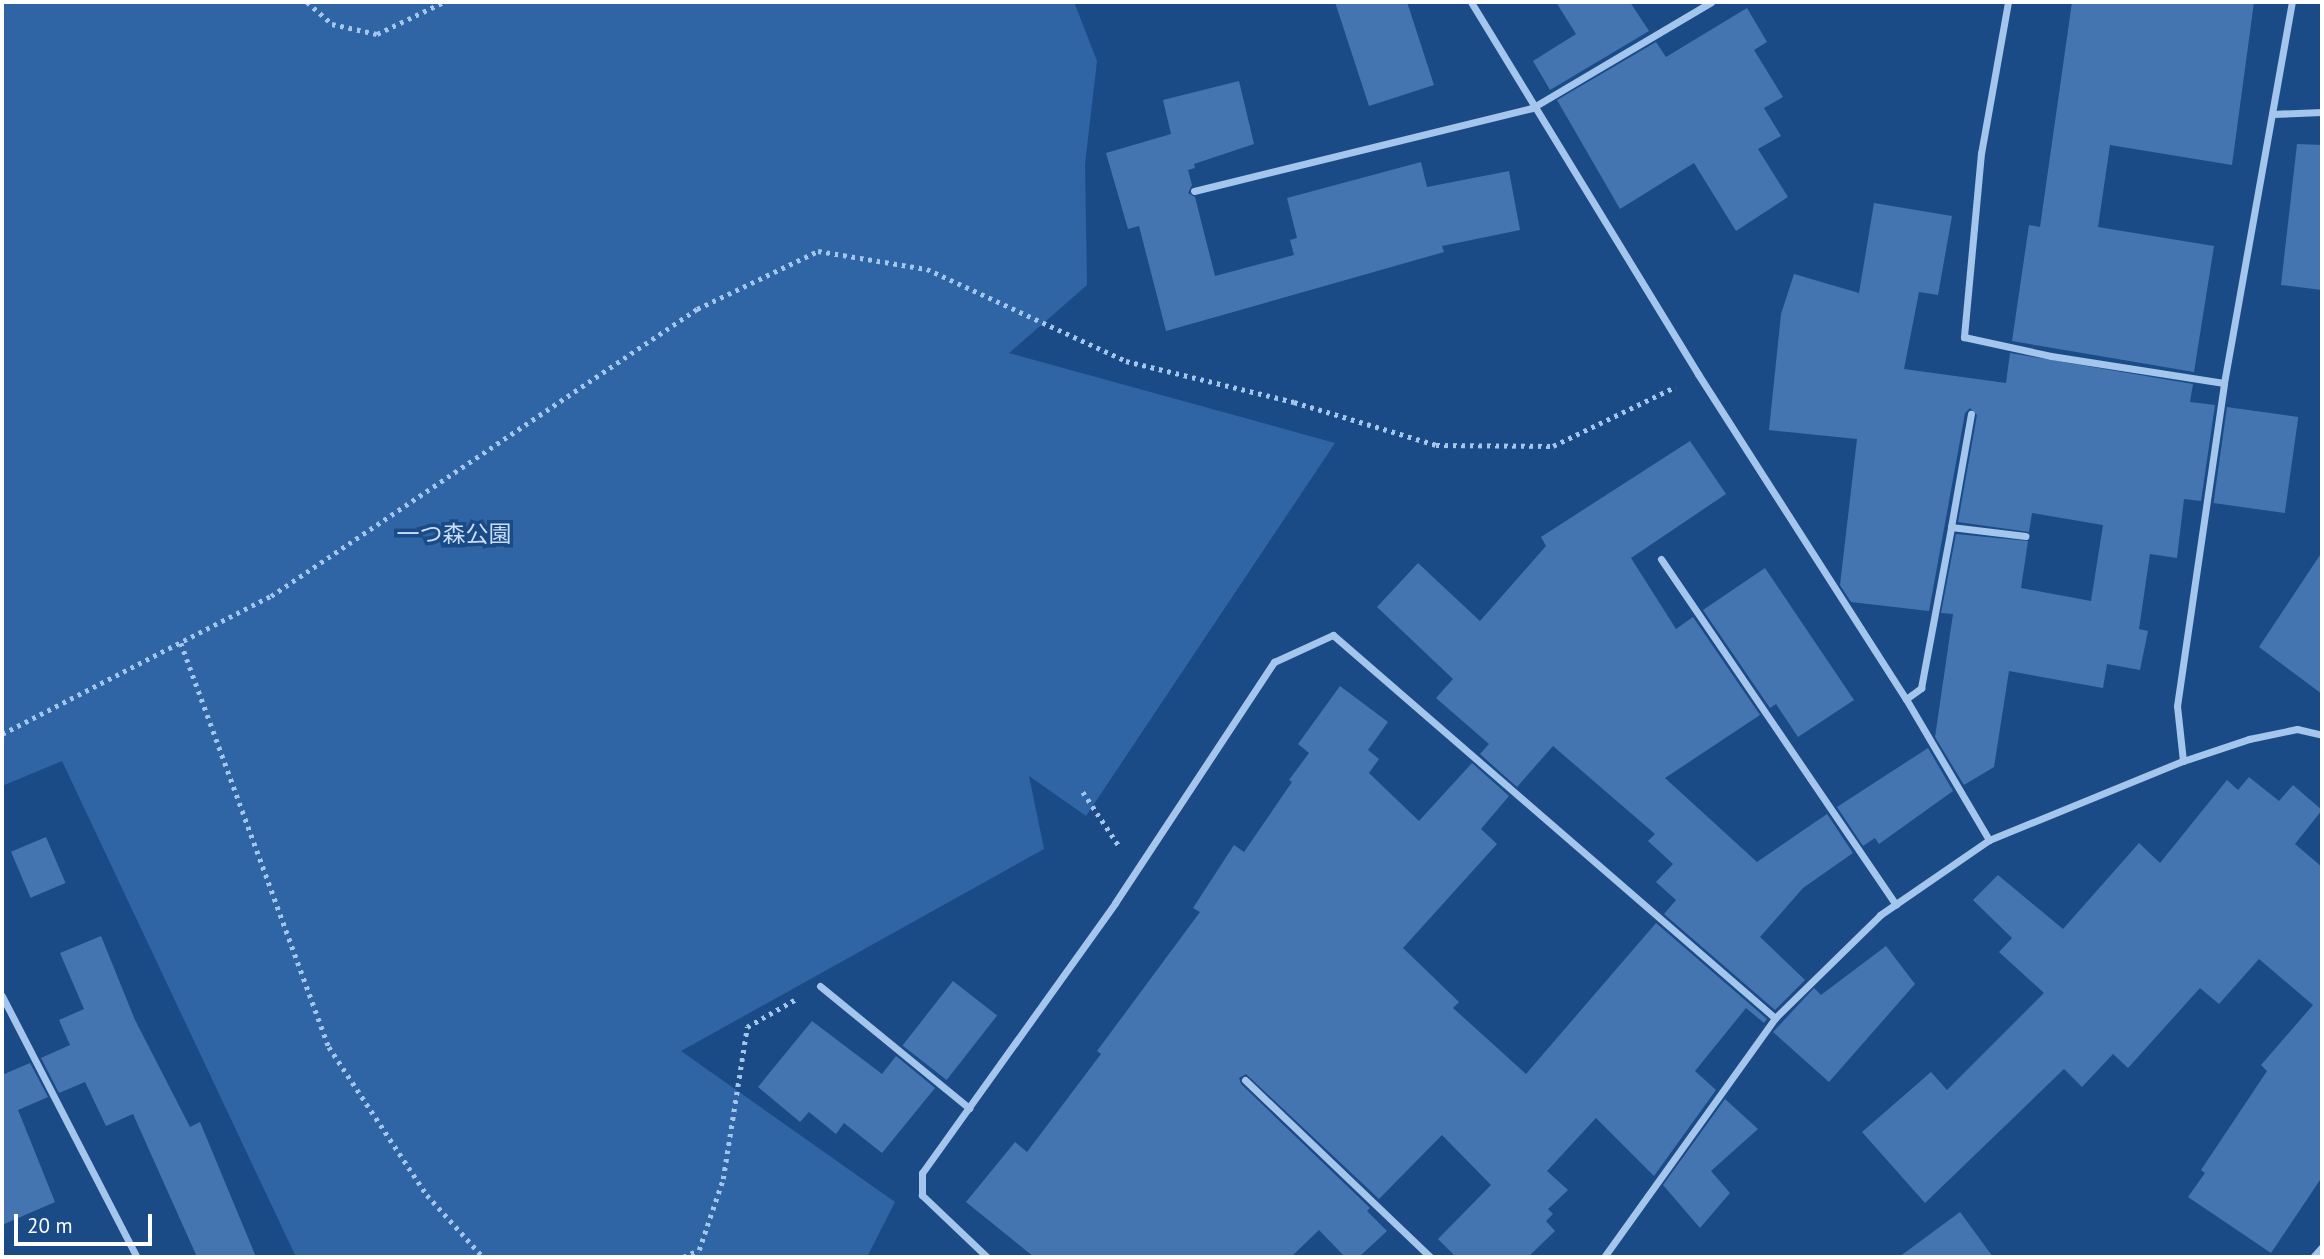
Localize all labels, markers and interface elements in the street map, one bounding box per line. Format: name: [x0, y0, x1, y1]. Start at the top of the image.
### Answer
park label: 一つ森公園: [397, 520, 511, 548]
scale bar: [18, 1200, 156, 1244]
text: 20 m: [27, 1212, 73, 1239]

